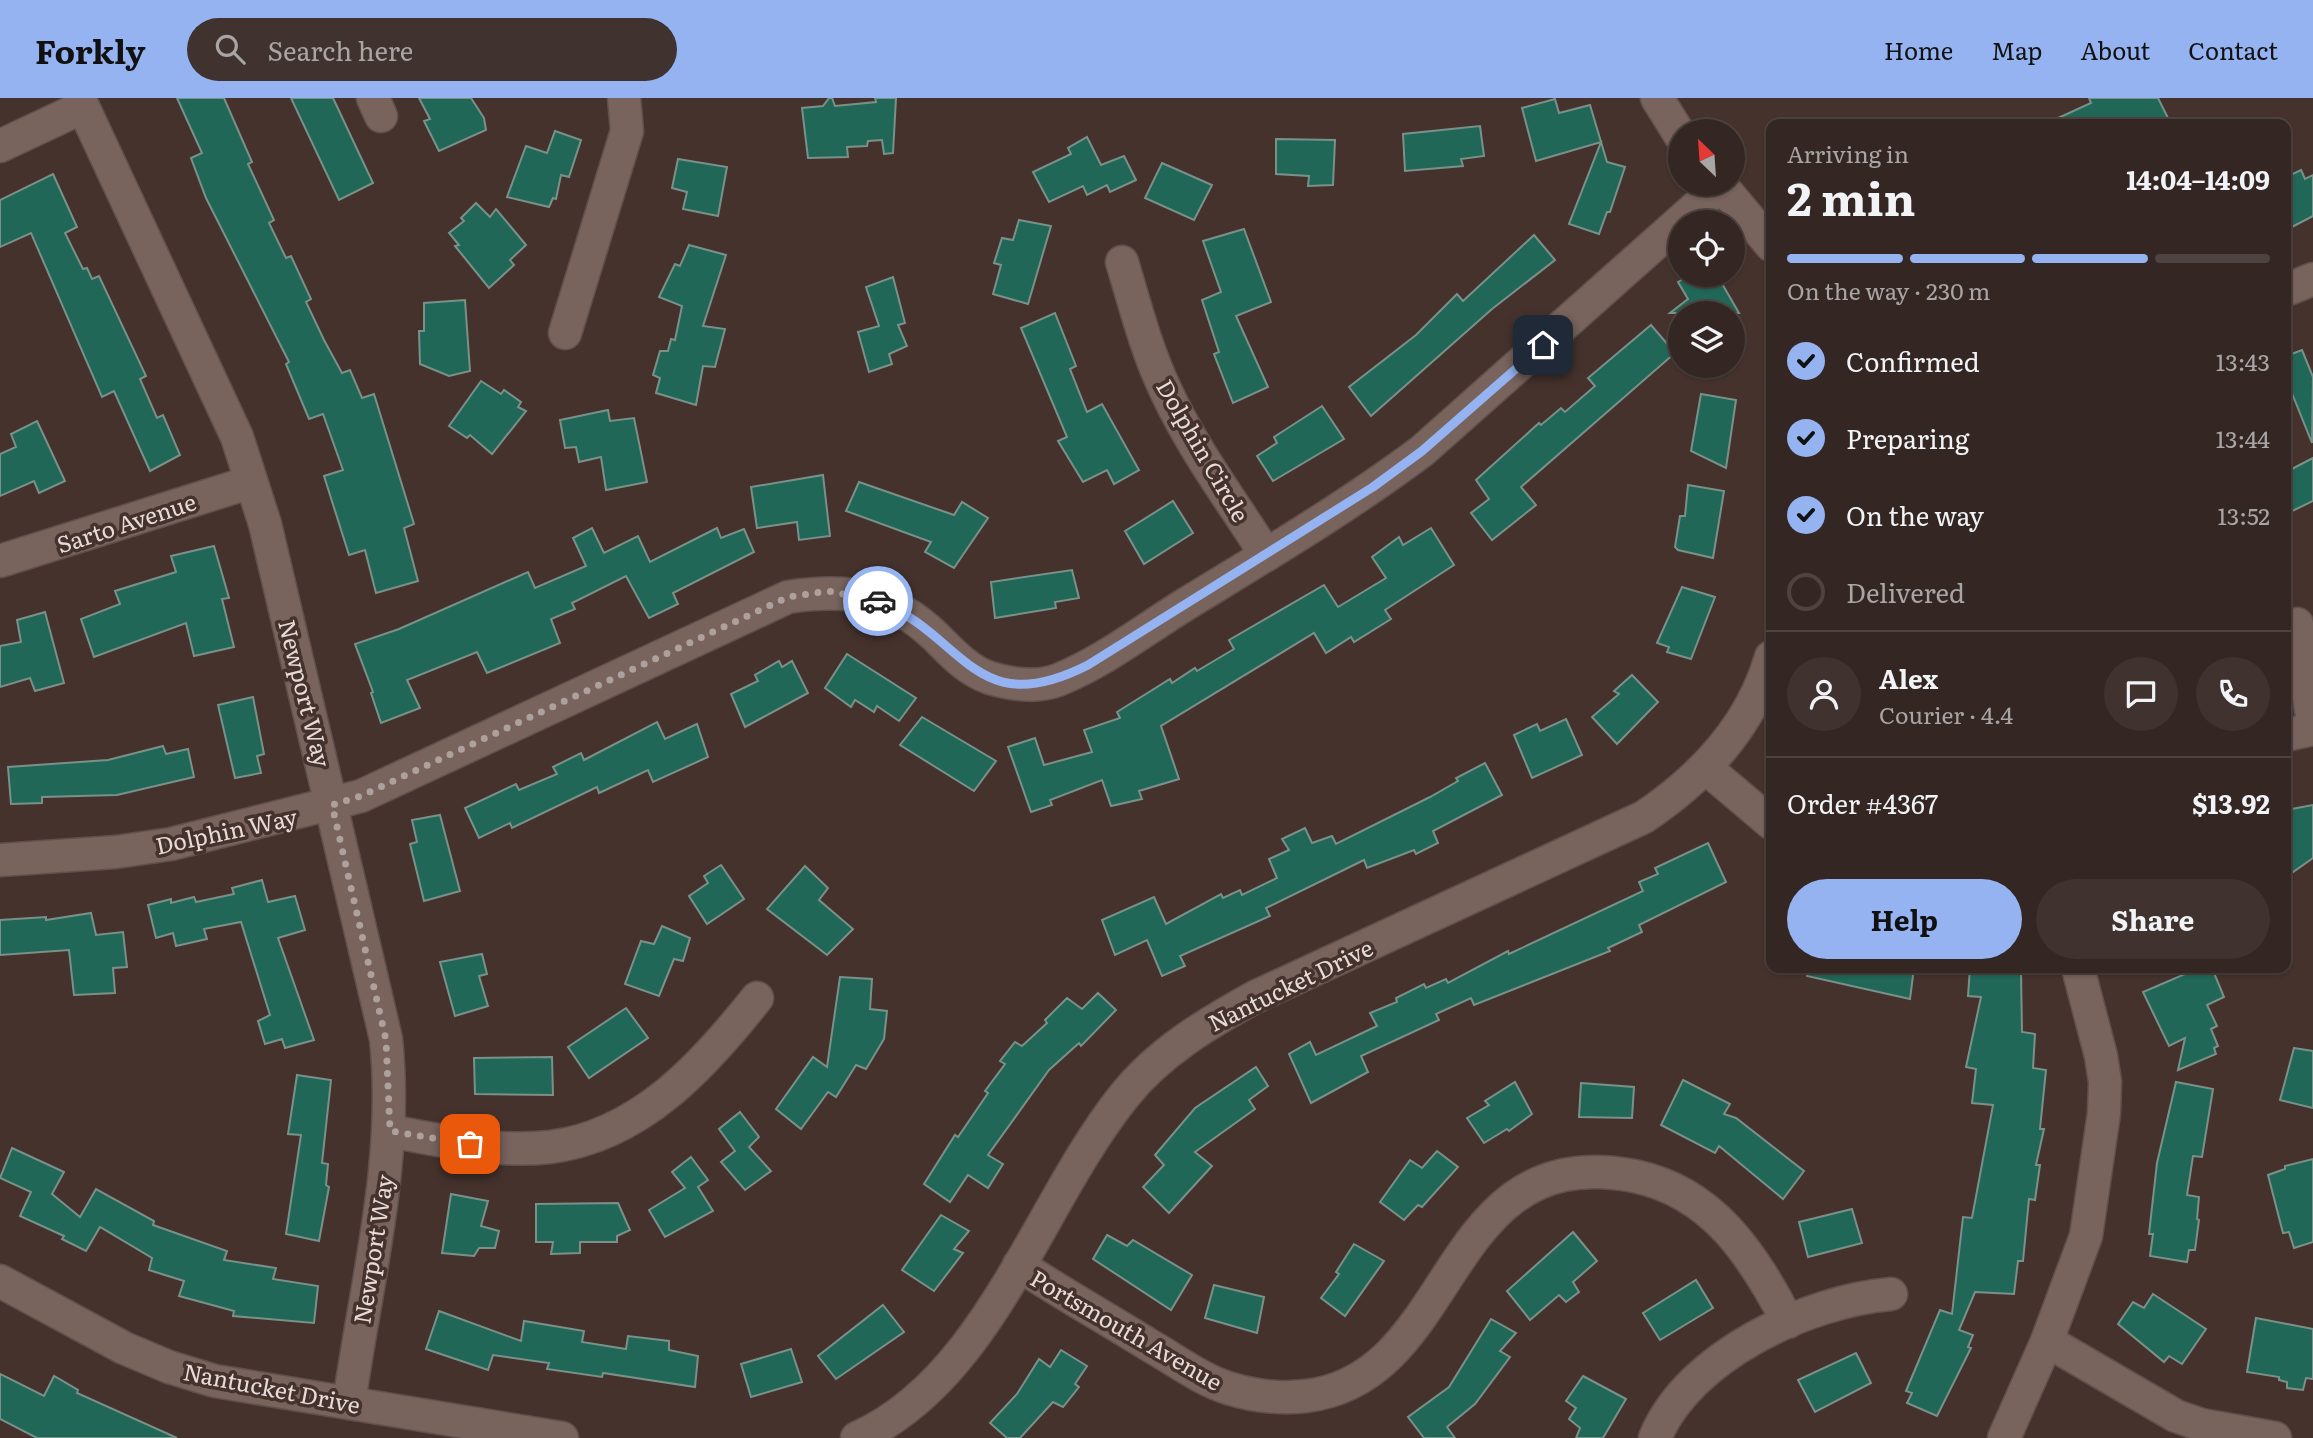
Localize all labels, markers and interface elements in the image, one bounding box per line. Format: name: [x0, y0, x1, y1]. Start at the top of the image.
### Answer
search box: [187, 18, 677, 81]
text: Forkly: [35, 25, 145, 74]
icon: search: [211, 30, 249, 68]
text: Search here: [267, 30, 413, 69]
text: Home: [1884, 32, 1953, 67]
text: Map: [1991, 32, 2042, 67]
text: About: [2080, 32, 2150, 67]
text: Contact: [2188, 32, 2278, 67]
north arrow: [1668, 119, 1745, 196]
map controls: [1668, 119, 1745, 378]
text: Arriving in: [1787, 136, 1909, 170]
text: 14:04–14:09: [2126, 159, 2270, 198]
text: 2 min: [1787, 162, 1916, 230]
button: locate: [1668, 210, 1745, 287]
text: On the way · 230 m: [1787, 273, 1990, 307]
button: layers: [1668, 301, 1745, 378]
pin: [1513, 315, 1573, 375]
icon: home: [1524, 326, 1562, 364]
text: Confirmed: [1846, 341, 1980, 380]
icon: check: [1787, 342, 1825, 380]
text: 13:43: [2216, 344, 2270, 378]
street label: Dolphin Circle: [1149, 372, 1259, 528]
text: Preparing: [1846, 418, 1969, 457]
icon: check: [1787, 419, 1825, 457]
text: 13:44: [2216, 421, 2270, 455]
street label: Sarto Avenue: [52, 483, 200, 561]
text: On the way: [1846, 495, 1984, 534]
icon: check: [1787, 496, 1825, 534]
text: 13:52: [2217, 498, 2270, 532]
courier: [843, 566, 913, 636]
text: Delivered: [1846, 572, 1965, 611]
icon: car: [859, 582, 897, 620]
street label: Newport Way: [271, 616, 341, 771]
button: person: [1787, 657, 1861, 731]
button: chat: [2104, 657, 2178, 731]
button: phone: [2196, 657, 2270, 731]
text: Alex: [1879, 658, 1938, 697]
text: Courier · 4.4: [1879, 697, 2013, 731]
text: Order #4367: [1787, 783, 1938, 822]
text: $13.92: [2192, 783, 2270, 822]
street label: Dolphin Way: [152, 798, 301, 862]
button: Help: [1787, 879, 2022, 959]
button: Share: [2036, 879, 2270, 959]
street label: Nantucket Drive: [1202, 929, 1378, 1039]
pin: [440, 1114, 500, 1174]
icon: bag: [451, 1125, 489, 1163]
street label: Newport Way: [343, 1171, 401, 1326]
street label: Portsmouth Avenue: [1025, 1260, 1229, 1398]
street label: Nantucket Drive: [181, 1353, 363, 1421]

